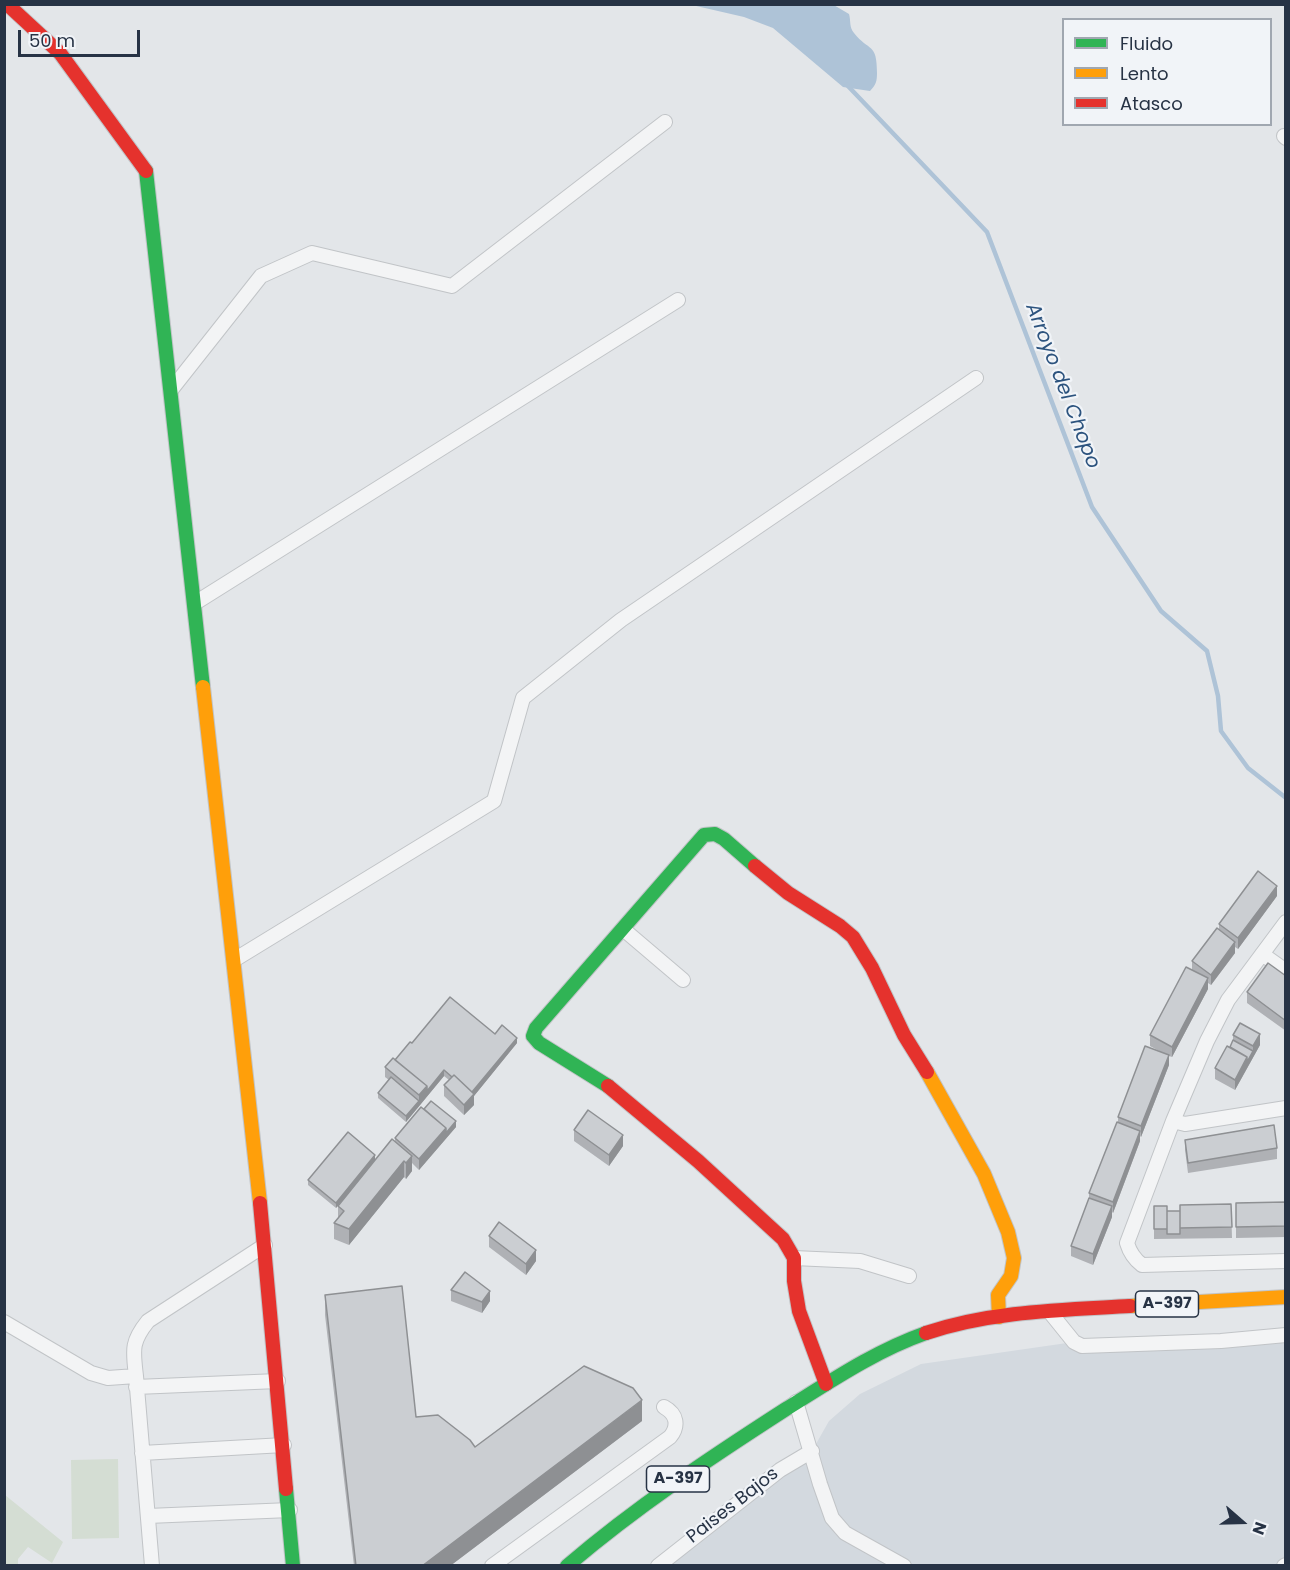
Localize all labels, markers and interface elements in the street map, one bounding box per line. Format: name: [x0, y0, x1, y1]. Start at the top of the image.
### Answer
scale bar: [21, 18, 142, 56]
legend: [1062, 18, 1272, 126]
text: 50 m: [29, 28, 75, 53]
text: Fluido: [1120, 31, 1173, 56]
text: Lento: [1120, 61, 1169, 86]
text: Atasco: [1120, 91, 1183, 116]
water label: Arroyo del Chopo: [1019, 300, 1105, 472]
road number: A-397: [1136, 1291, 1198, 1317]
street label: Paises Bajos: [683, 1464, 783, 1548]
road number: A-397: [646, 1466, 710, 1492]
north arrow: [1212, 1492, 1272, 1552]
text: N: [1247, 1519, 1272, 1538]

